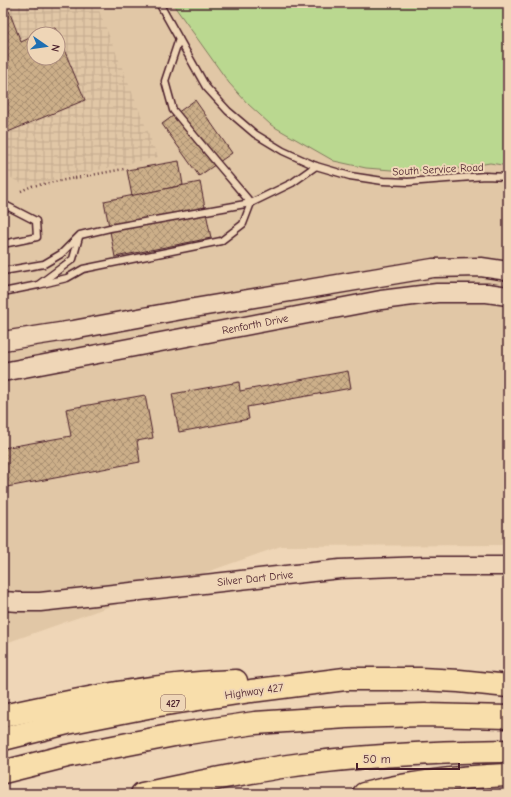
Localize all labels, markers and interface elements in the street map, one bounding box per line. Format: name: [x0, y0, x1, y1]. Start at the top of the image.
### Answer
north arrow: [26, 26, 66, 66]
text: N: [48, 43, 62, 53]
street label: South Service Road: [392, 161, 484, 178]
street label: Renforth Drive: [221, 312, 290, 337]
street label: Silver Dart Drive: [216, 568, 294, 589]
street label: Highway 427: [224, 681, 284, 702]
road number: 427: [161, 695, 185, 711]
scale bar: [357, 745, 459, 771]
text: 50 m: [363, 752, 391, 766]

